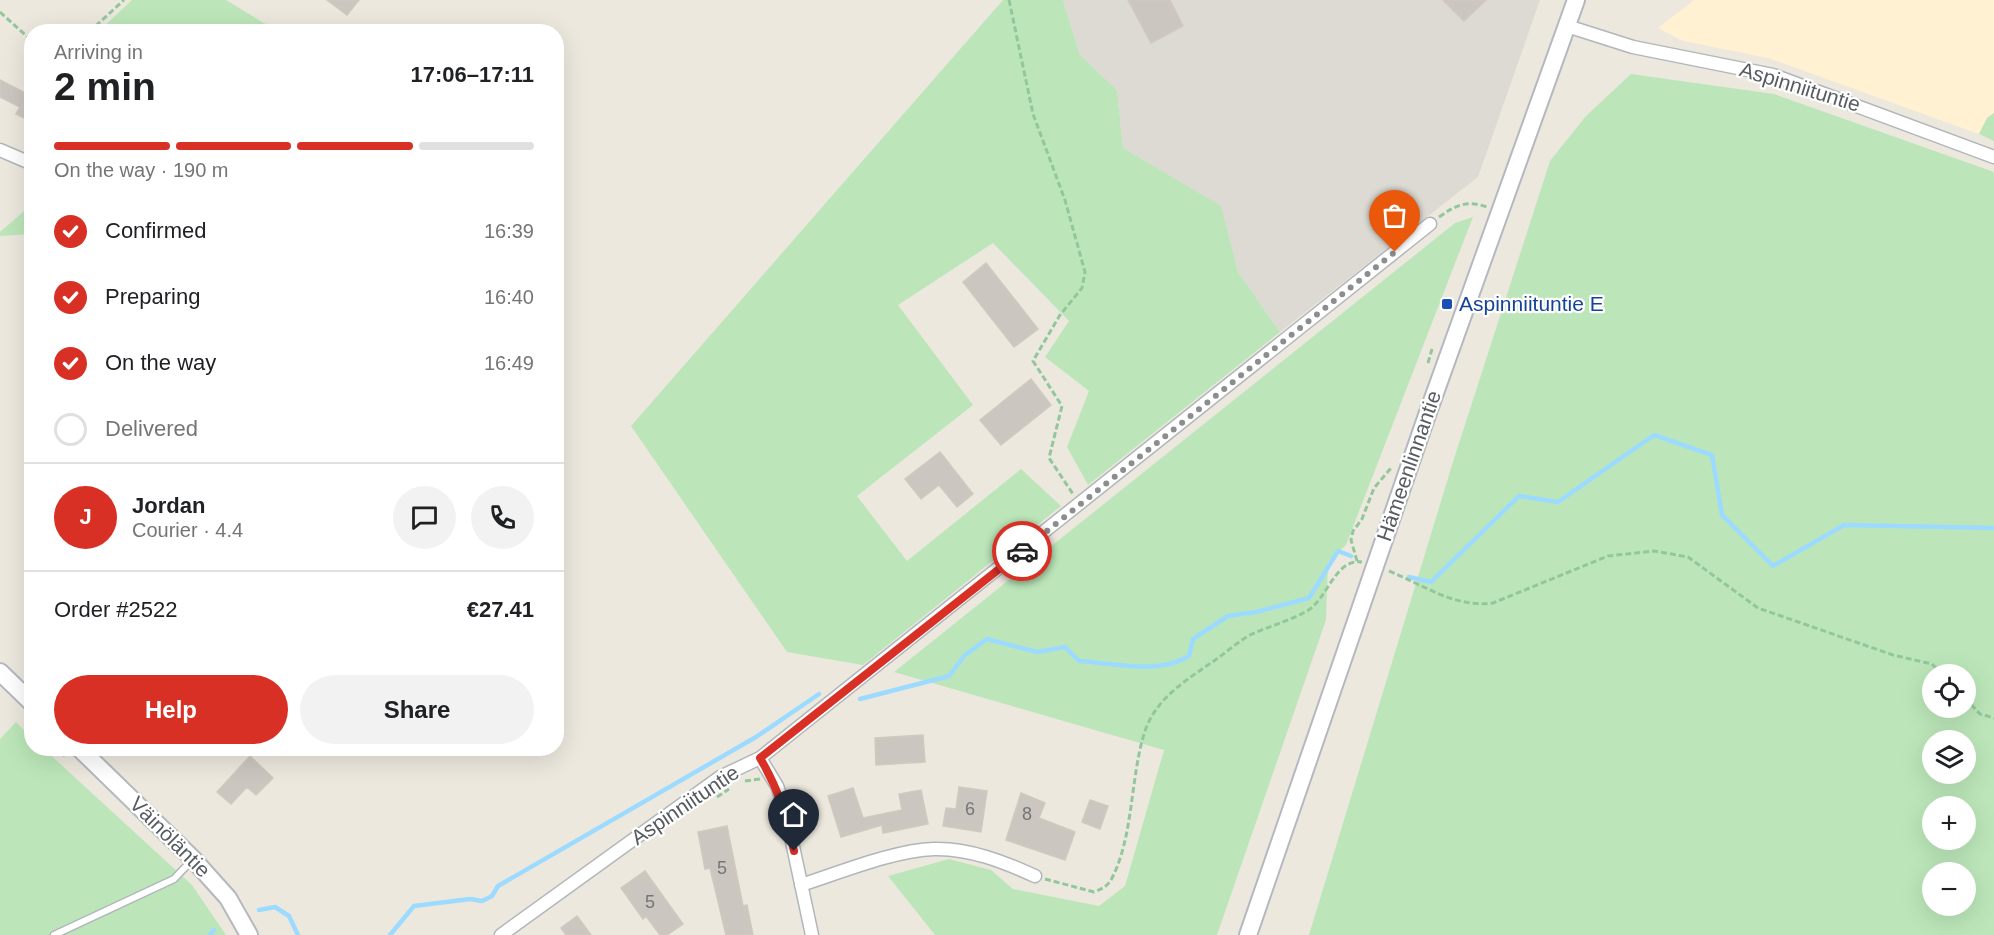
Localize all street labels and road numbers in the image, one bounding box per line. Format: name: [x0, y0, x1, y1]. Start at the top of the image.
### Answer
street label: Aspinniituntie: [1737, 57, 1863, 116]
street label: Hämeenlinnantie: [1372, 388, 1445, 544]
street label: Aspinniituntie: [627, 760, 743, 849]
street label: Väinöläntie: [125, 792, 215, 882]

